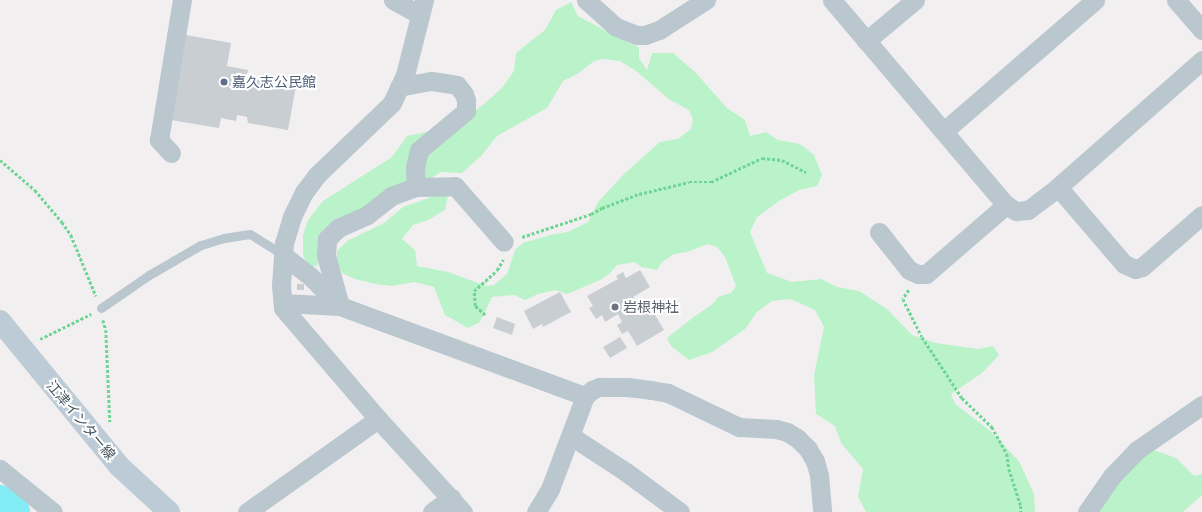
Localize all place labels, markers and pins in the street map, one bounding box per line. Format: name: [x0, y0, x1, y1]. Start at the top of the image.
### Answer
place label: 嘉久志公民館: [232, 74, 316, 90]
marker: 嘉久志公民館: [219, 77, 229, 87]
place label: 岩根神社: [623, 299, 679, 315]
marker: 岩根神社: [610, 302, 620, 312]

